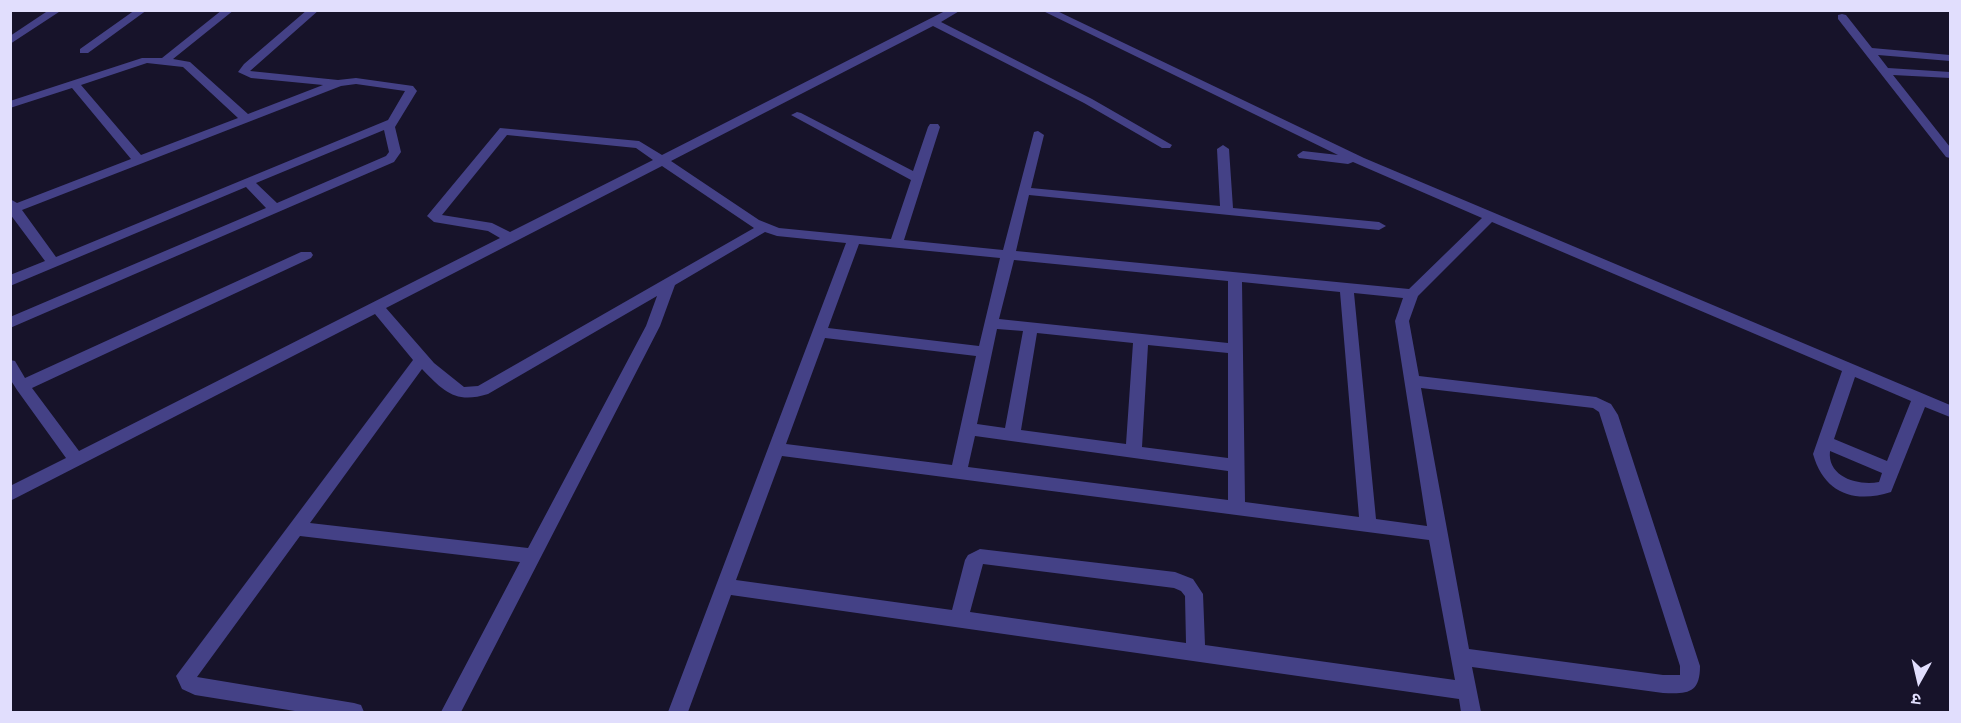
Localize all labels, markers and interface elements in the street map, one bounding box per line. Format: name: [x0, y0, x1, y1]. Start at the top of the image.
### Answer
north arrow: [1889, 651, 1949, 711]
text: उ: [1910, 687, 1923, 711]

